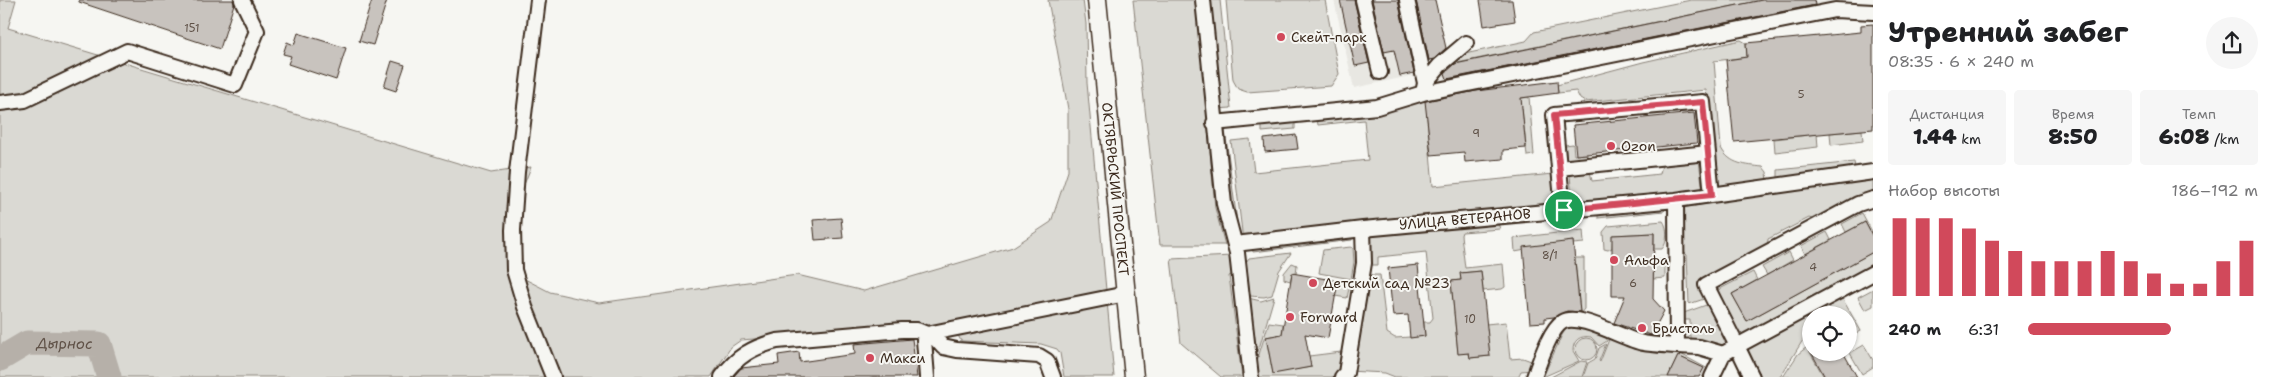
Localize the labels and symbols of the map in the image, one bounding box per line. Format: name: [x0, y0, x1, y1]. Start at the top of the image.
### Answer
house number: 151: [184, 21, 200, 36]
place label: Скейт-парк: [1291, 28, 1367, 46]
marker: Скейт-парк: [1275, 31, 1287, 43]
house number: 5: [1798, 87, 1805, 102]
street label: ОКТЯБРЬСКИЙ ПРОСПЕКТ: [1098, 101, 1133, 277]
house number: 9: [1472, 126, 1480, 141]
place label: Ozon: [1621, 137, 1656, 155]
marker: Ozon: [1605, 140, 1617, 152]
pin: [1543, 189, 1585, 231]
street label: УЛИЦА ВЕТЕРАНОВ: [1398, 204, 1532, 234]
house number: 8/1: [1542, 248, 1558, 263]
place label: Альфа: [1624, 251, 1669, 269]
marker: Альфа: [1608, 254, 1620, 266]
house number: 4: [1809, 260, 1817, 275]
place label: Детский сад №23: [1323, 274, 1450, 292]
house number: 6: [1629, 276, 1637, 291]
marker: Детский сад №23: [1307, 277, 1319, 289]
place label: Forward: [1300, 308, 1358, 326]
marker: Forward: [1284, 311, 1296, 323]
house number: 10: [1464, 312, 1476, 327]
place label: Бристоль: [1652, 319, 1715, 337]
marker: Бристоль: [1636, 322, 1648, 334]
water label: Дырнос: [35, 333, 93, 354]
place label: Макси: [880, 349, 925, 367]
marker: Макси: [864, 352, 876, 364]

